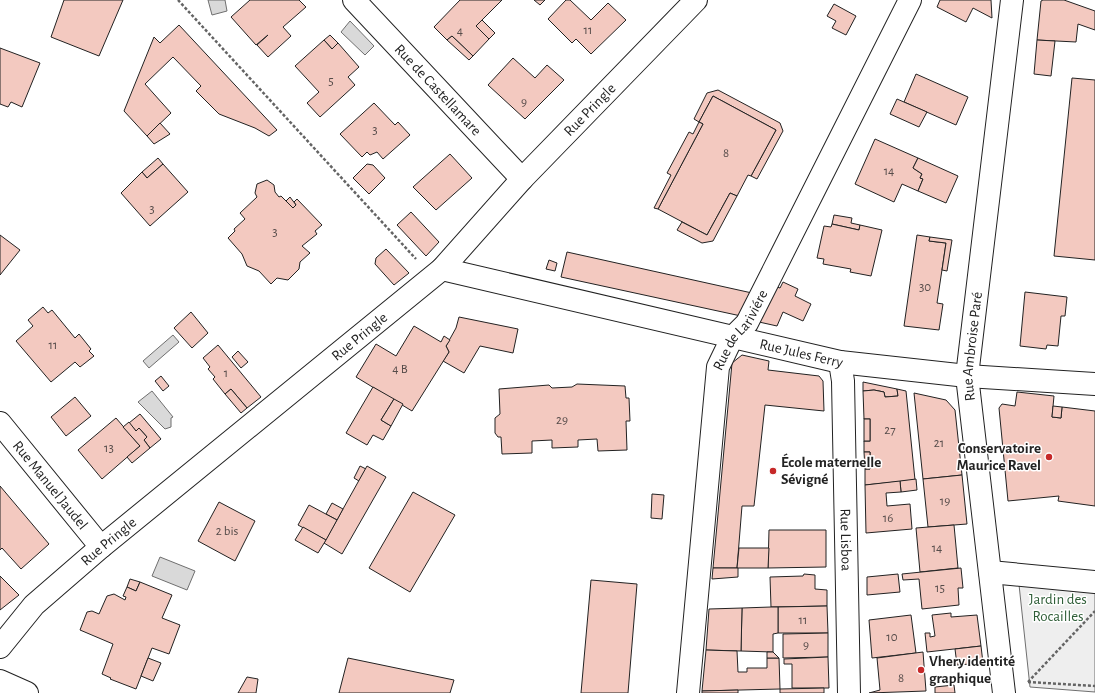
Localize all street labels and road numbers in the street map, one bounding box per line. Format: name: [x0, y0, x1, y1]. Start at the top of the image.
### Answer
street label: Rue de Castellamare: [392, 41, 484, 138]
street label: Rue Pringle: [561, 80, 618, 139]
street label: Rue de Lariviére: [710, 287, 770, 373]
street label: Rue Ambroise Paré: [960, 291, 985, 402]
street label: Rue Pringle: [329, 309, 390, 363]
street label: Rue Jules Ferry: [758, 336, 845, 370]
street label: Rue Manuel Jaudel: [10, 438, 91, 532]
street label: Rue Lisboa: [838, 508, 854, 571]
street label: Rue Pringle: [78, 514, 139, 568]

